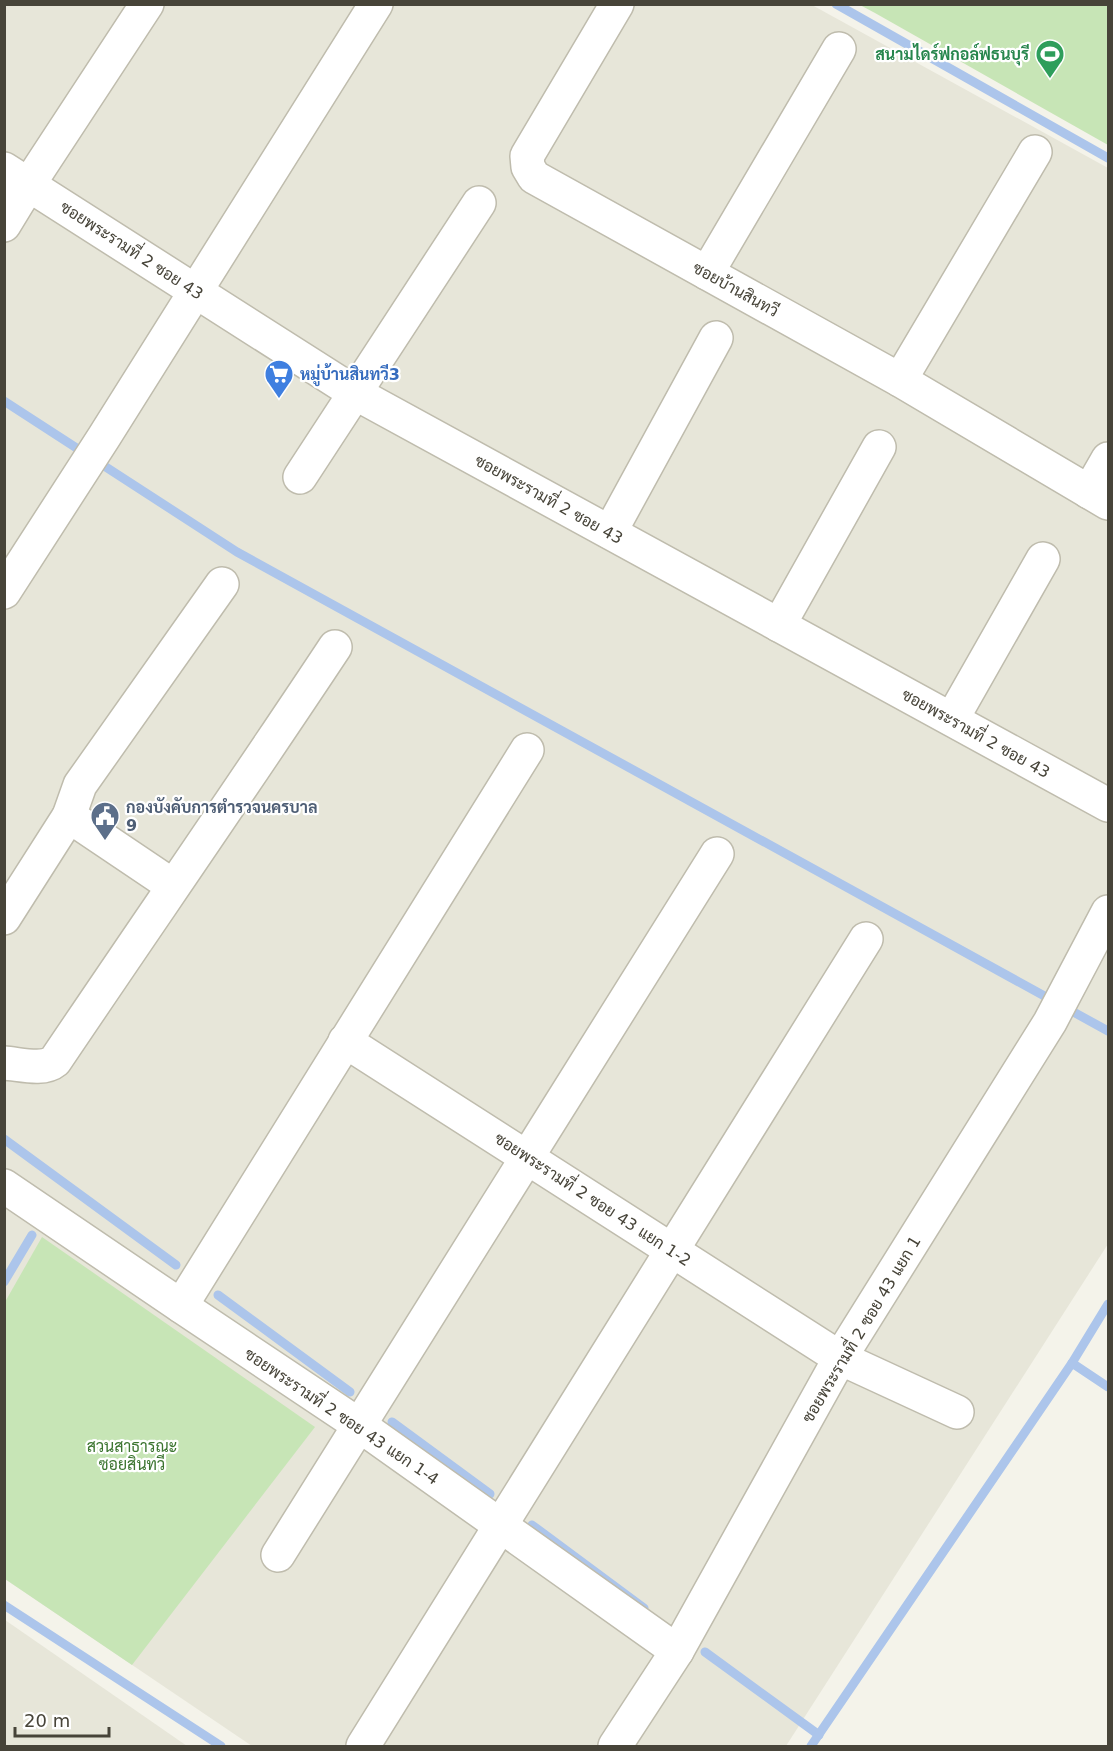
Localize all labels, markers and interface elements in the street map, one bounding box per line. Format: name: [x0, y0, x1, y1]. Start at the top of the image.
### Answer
sports icon: สนามไดร์ฟกอล์ฟธนบุรี: [1034, 38, 1066, 80]
place label: สนามไดร์ฟกอล์ฟธนบุรี: [875, 43, 1030, 66]
street label: ซอยพระรามที่ 2 ซอย 43: [57, 193, 209, 304]
street label: ซอยบ้านสินทวี: [690, 256, 783, 321]
supermarket icon: หมู่บ้านสินทวี3: [263, 358, 295, 400]
place label: หมู่บ้านสินทวี3: [300, 363, 400, 387]
street label: ซอยพระรามที่ 2 ซอย 43: [471, 446, 628, 548]
street label: ซอยพระรามที่ 2 ซอย 43: [898, 680, 1055, 782]
place label: กองบังคับการตำรวจนครบาล 9: [126, 797, 318, 835]
public building icon: กองบังคับการตำรวจนครบาล 9: [89, 800, 121, 842]
street label: ซอยพระรามที่ 2 ซอย 43 แยก 1-2: [491, 1125, 697, 1270]
street label: ซอยพระรามที่ 2 ซอย 43 แยก 1: [794, 1230, 925, 1426]
street label: ซอยพระรามที่ 2 ซอย 43 แยก 1-4: [241, 1340, 445, 1489]
park label: สวนสาธารณะ ซอยสินทวี: [87, 1437, 177, 1474]
scale bar: [15, 1700, 110, 1738]
text: 20 m: [24, 1710, 70, 1731]

